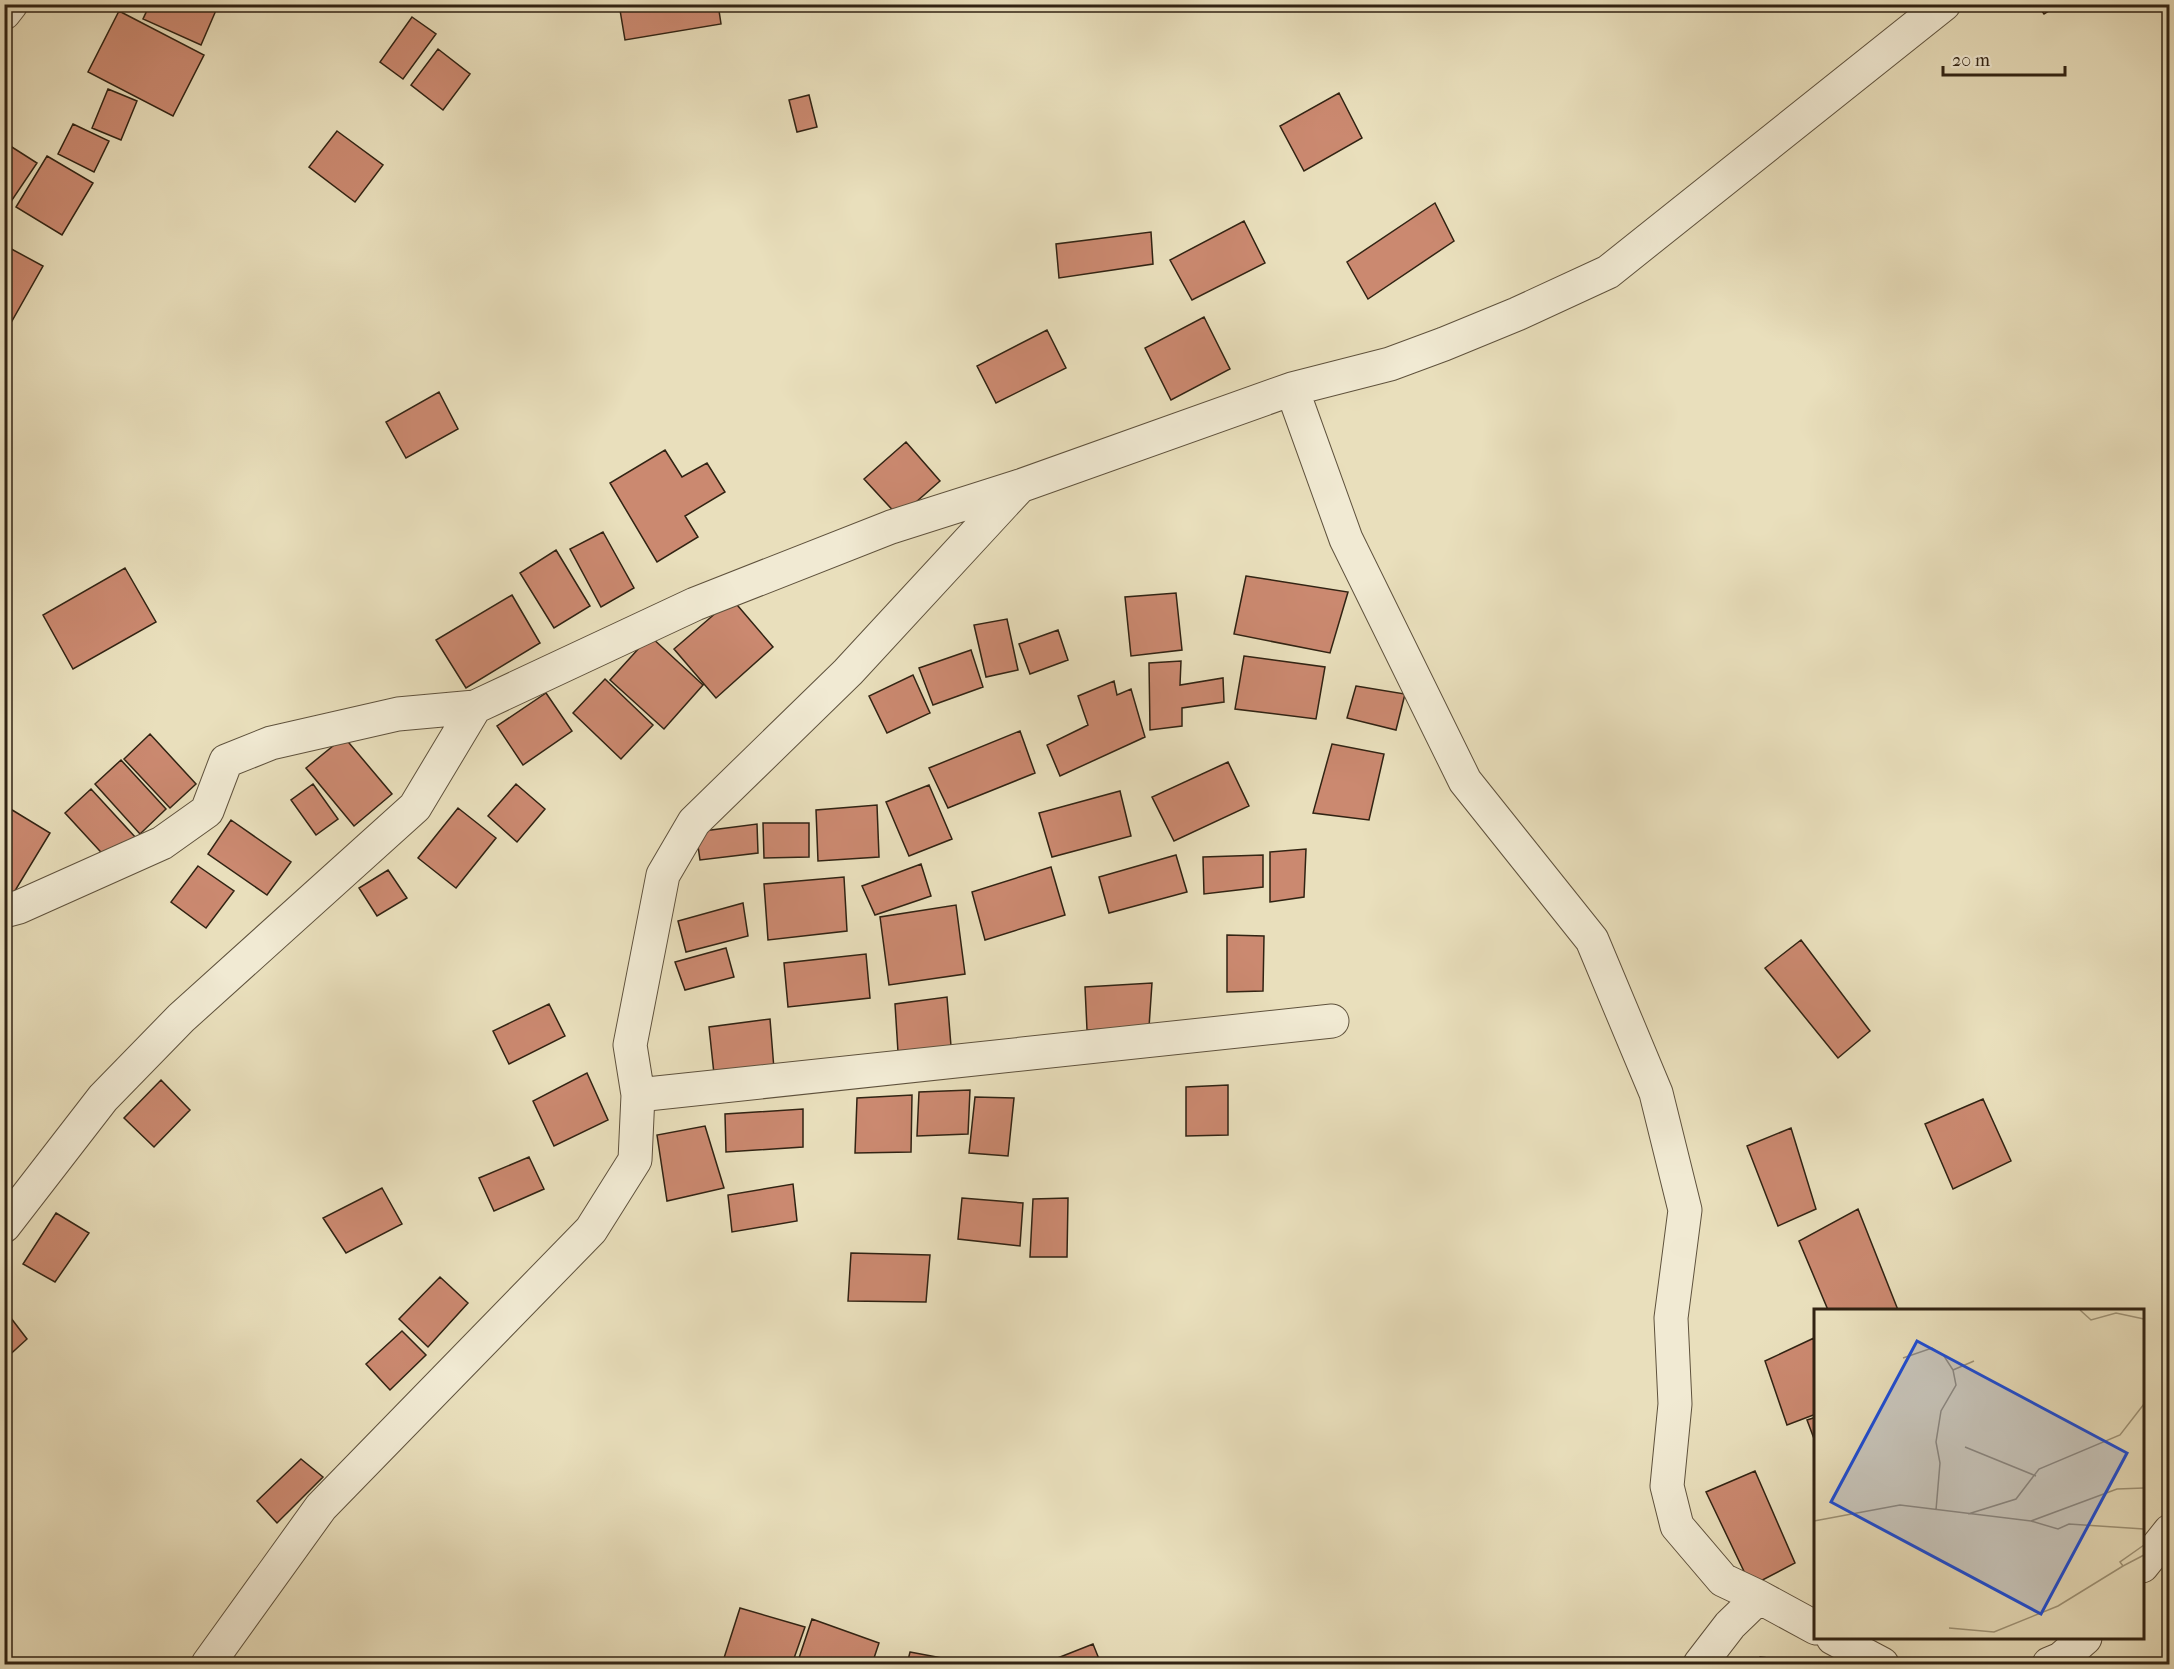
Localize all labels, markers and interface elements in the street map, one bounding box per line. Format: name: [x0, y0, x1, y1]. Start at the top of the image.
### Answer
scale bar: [1943, 39, 2064, 77]
text: 20 m: [1952, 50, 1990, 71]
inset map: [1814, 1309, 2144, 1639]

